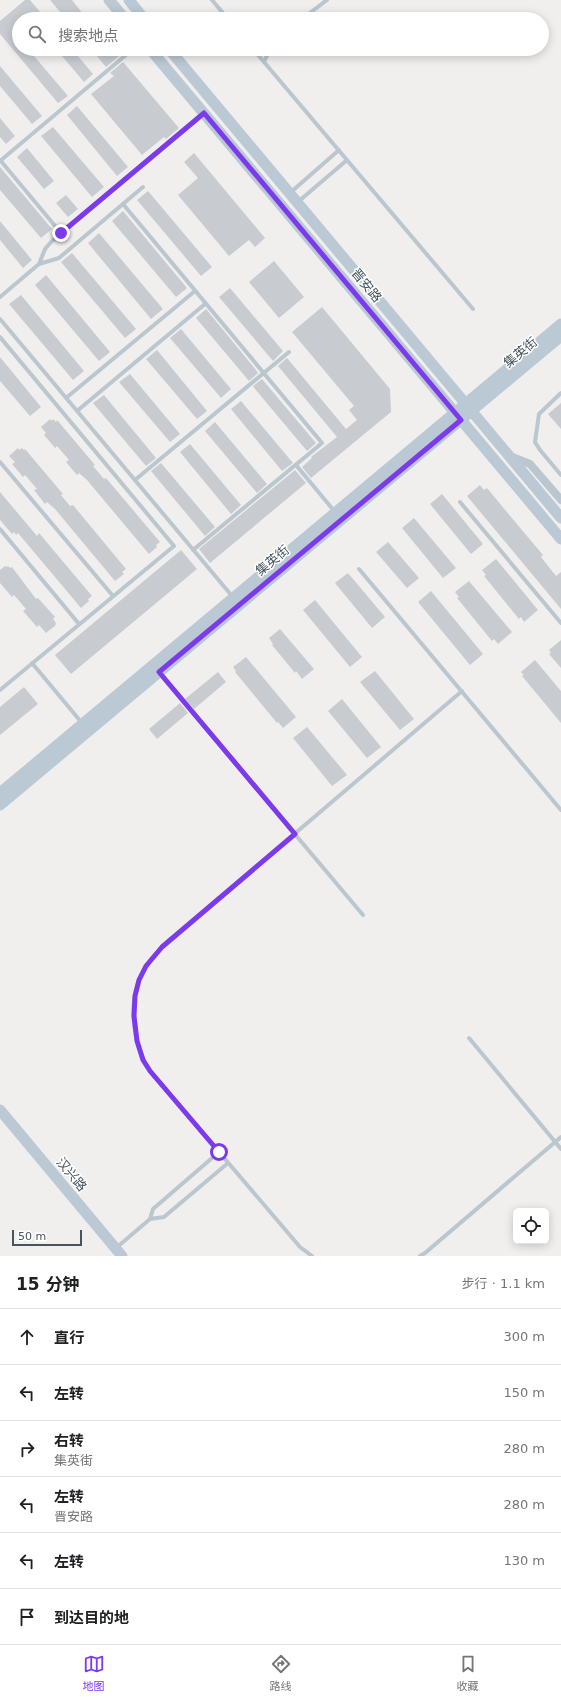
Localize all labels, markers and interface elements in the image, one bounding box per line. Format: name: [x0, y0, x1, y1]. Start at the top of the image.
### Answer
search box: [12, 12, 549, 56]
icon: search: [26, 23, 48, 45]
text: 搜索地点: [58, 27, 118, 45]
route end: [52, 224, 70, 242]
street label: 晋安路: [348, 266, 385, 305]
street label: 集英街: [501, 334, 540, 371]
street label: 集英街: [253, 542, 292, 579]
route start: [210, 1143, 228, 1161]
street label: 汉兴路: [53, 1155, 90, 1194]
map controls: [513, 1208, 549, 1244]
button: locate: [513, 1208, 549, 1244]
scale bar: [12, 1228, 82, 1247]
text: 50 m: [18, 1230, 46, 1243]
text: 15 分钟: [16, 1274, 80, 1294]
text: 步行 · 1.1 km: [462, 1276, 545, 1291]
icon: ahead: [16, 1326, 38, 1348]
text: 直行: [54, 1329, 84, 1347]
text: 300 m: [503, 1329, 545, 1344]
icon: left: [16, 1382, 38, 1404]
text: 左转: [54, 1385, 84, 1403]
text: 150 m: [503, 1385, 545, 1400]
text: 右转: [54, 1432, 84, 1450]
icon: right: [16, 1438, 38, 1460]
text: 280 m: [503, 1441, 545, 1456]
text: 集英街: [54, 1453, 93, 1468]
text: 左转: [54, 1488, 84, 1506]
icon: left: [16, 1494, 38, 1516]
text: 280 m: [503, 1497, 545, 1512]
text: 晋安路: [54, 1509, 93, 1524]
icon: left: [16, 1550, 38, 1572]
text: 左转: [54, 1553, 84, 1571]
text: 130 m: [503, 1553, 545, 1568]
icon: arrive: [16, 1606, 38, 1628]
text: 到达目的地: [54, 1609, 129, 1627]
tab: 地图: [83, 1653, 105, 1693]
tab: 路线: [270, 1653, 292, 1693]
tab: 收藏: [457, 1653, 479, 1693]

